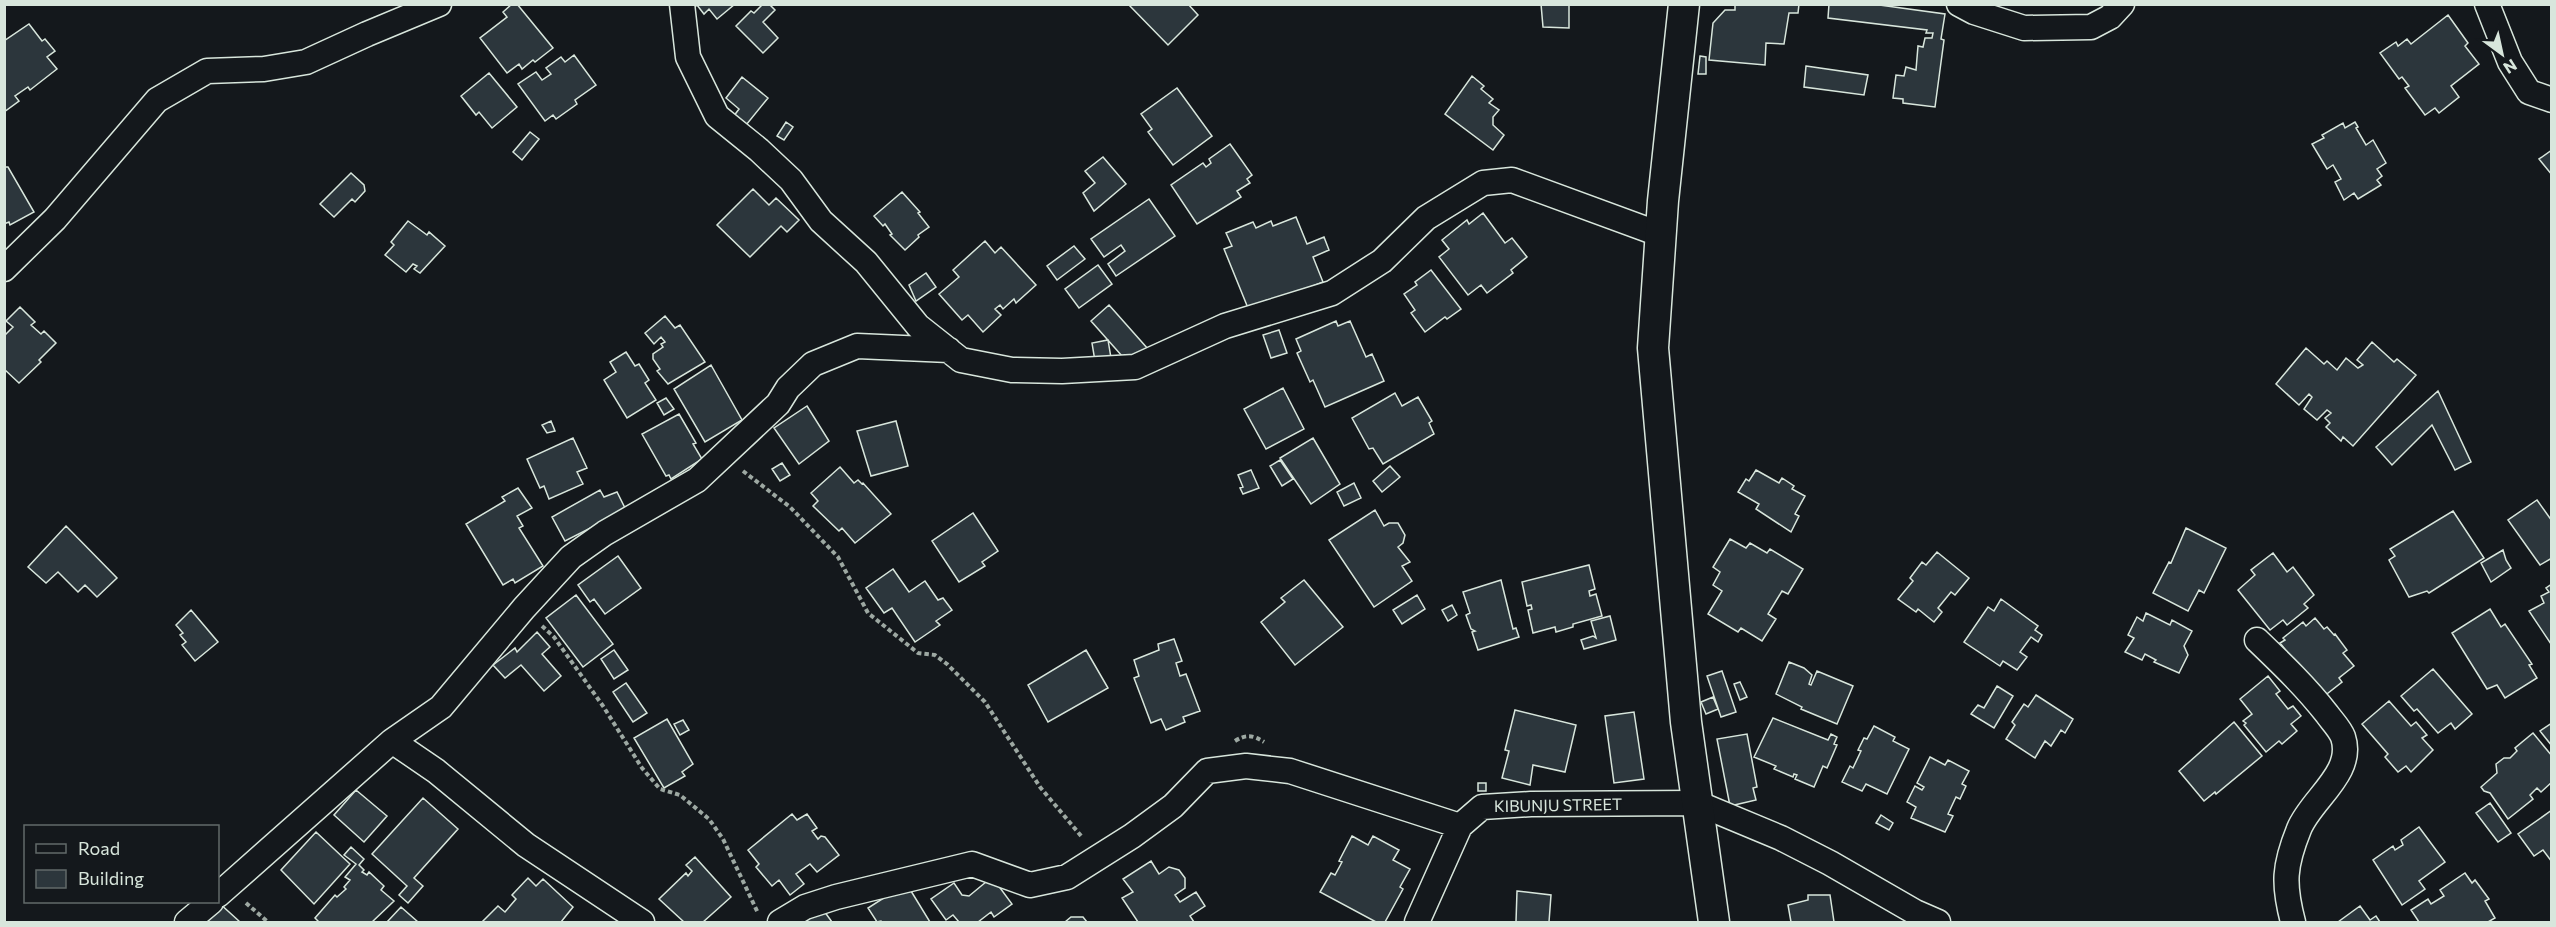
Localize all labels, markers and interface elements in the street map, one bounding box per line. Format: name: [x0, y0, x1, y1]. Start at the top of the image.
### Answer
north arrow: [2472, 24, 2532, 84]
text: N: [2500, 56, 2521, 78]
street label: KIBUNJU STREET: [1494, 794, 1622, 815]
legend: [24, 825, 219, 903]
text: Road: [78, 837, 120, 859]
text: Building: [78, 867, 144, 889]

